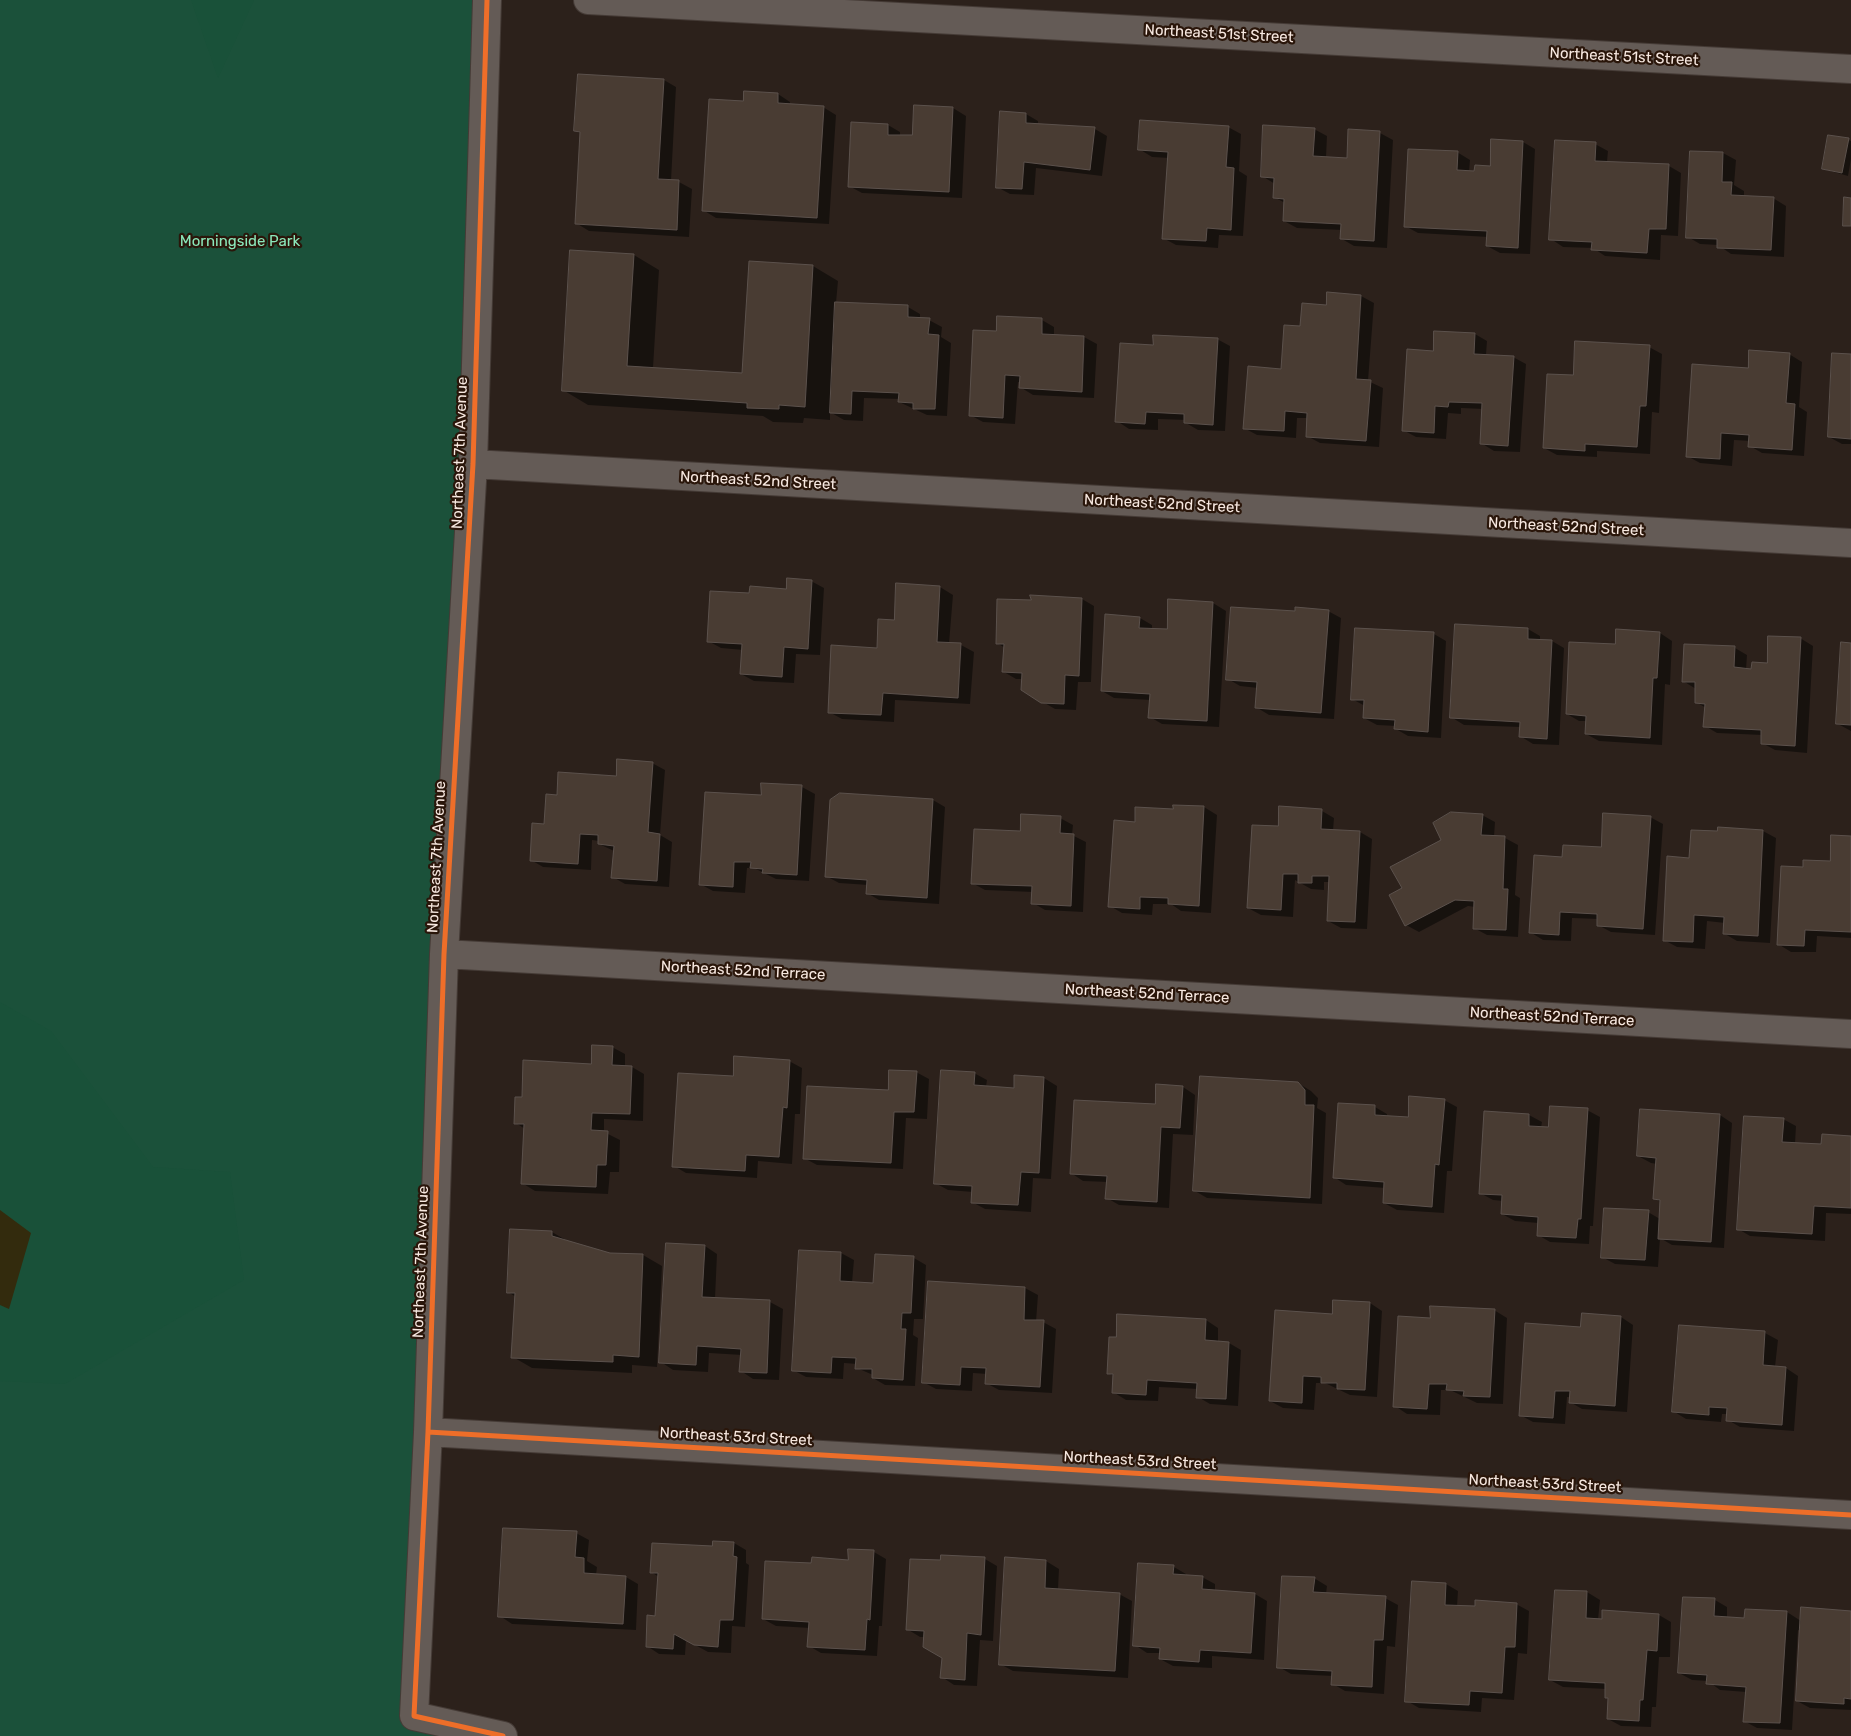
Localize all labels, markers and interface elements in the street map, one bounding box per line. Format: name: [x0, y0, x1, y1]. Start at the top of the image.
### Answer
street label: Northeast 51st Street: [1144, 21, 1294, 47]
street label: Northeast 51st Street: [1549, 44, 1699, 70]
park label: Morningside Park: [180, 233, 300, 251]
street label: Northeast 7th Avenue: [448, 376, 472, 530]
street label: Northeast 52nd Street: [679, 468, 837, 494]
street label: Northeast 52nd Street: [1083, 491, 1241, 517]
street label: Northeast 52nd Street: [1487, 514, 1645, 540]
street label: Northeast 7th Avenue: [424, 780, 450, 934]
street label: Northeast 52nd Terrace: [660, 958, 826, 984]
street label: Northeast 52nd Terrace: [1064, 981, 1230, 1007]
street label: Northeast 52nd Terrace: [1469, 1004, 1635, 1030]
street label: Northeast 7th Avenue: [409, 1185, 433, 1339]
street label: Northeast 53rd Street: [659, 1424, 813, 1450]
street label: Northeast 53rd Street: [1063, 1448, 1217, 1474]
street label: Northeast 53rd Street: [1468, 1471, 1622, 1497]

